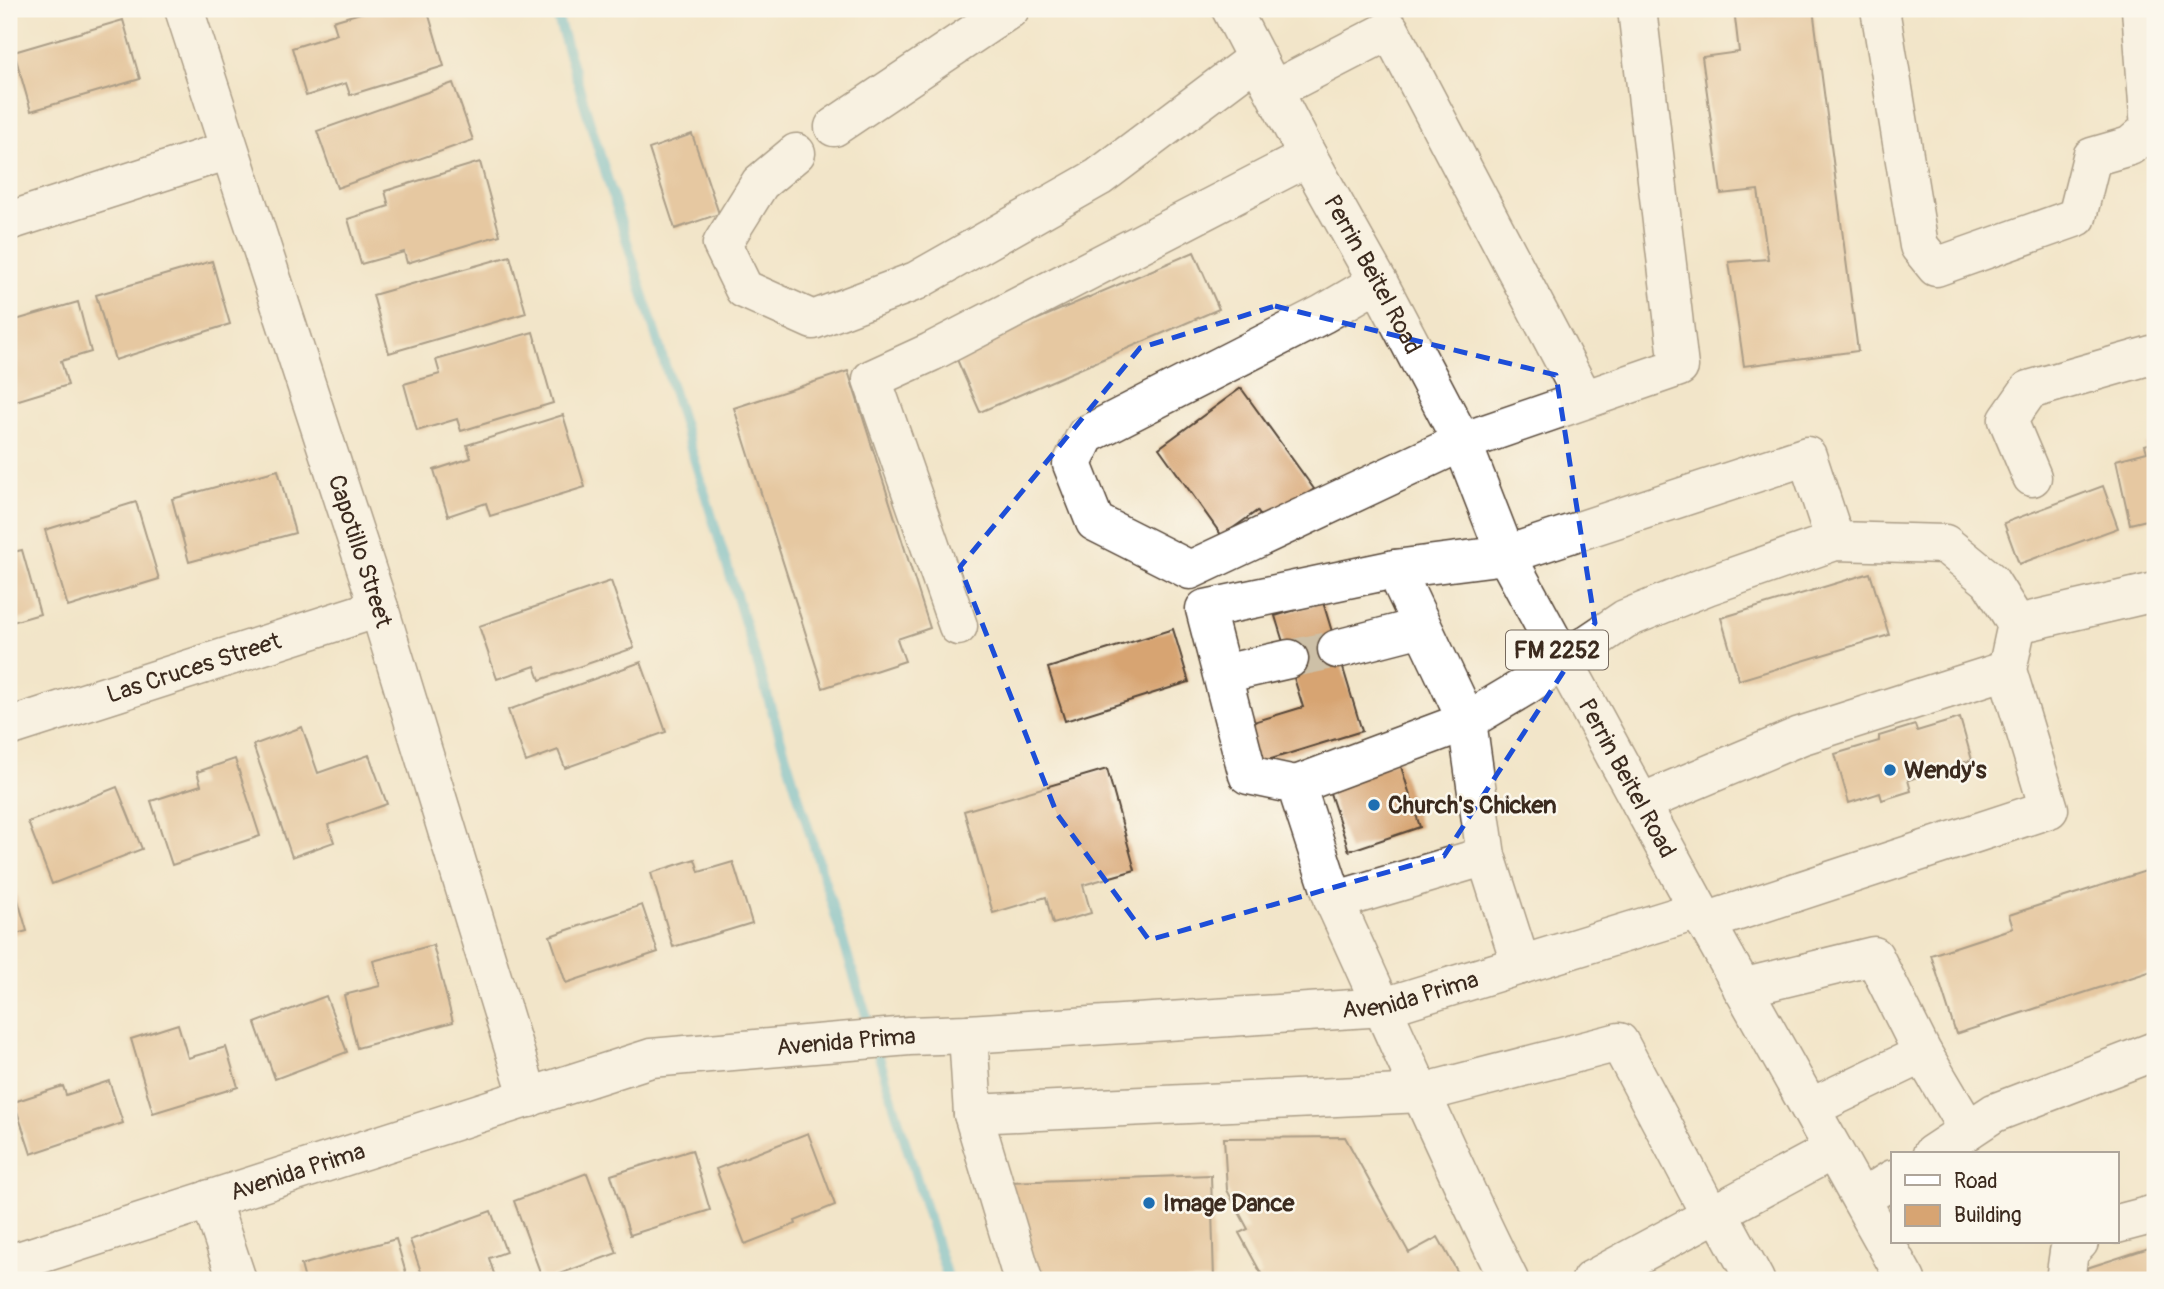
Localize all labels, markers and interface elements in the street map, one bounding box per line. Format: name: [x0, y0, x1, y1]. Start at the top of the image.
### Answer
street label: Perrin Beitel Road: [1318, 190, 1428, 359]
street label: Capotillo Street: [322, 471, 399, 631]
street label: Las Cruces Street: [103, 626, 285, 709]
road number: FM 2252: [1506, 630, 1608, 670]
street label: Perrin Beitel Road: [1572, 693, 1682, 863]
place label: Wendy's: [1904, 756, 1987, 785]
marker: Wendy's: [1882, 762, 1898, 778]
place label: Church's Chicken: [1388, 791, 1557, 820]
marker: Church's Chicken: [1366, 797, 1382, 813]
street label: Avenida Prima: [1341, 964, 1482, 1024]
street label: Avenida Prima: [775, 1021, 916, 1062]
street label: Avenida Prima: [226, 1136, 369, 1207]
legend: [1891, 1152, 2118, 1244]
text: Road: [1954, 1168, 1998, 1195]
place label: Image Dance: [1163, 1189, 1296, 1218]
marker: Image Dance: [1141, 1195, 1157, 1211]
text: Building: [1954, 1202, 2021, 1229]

